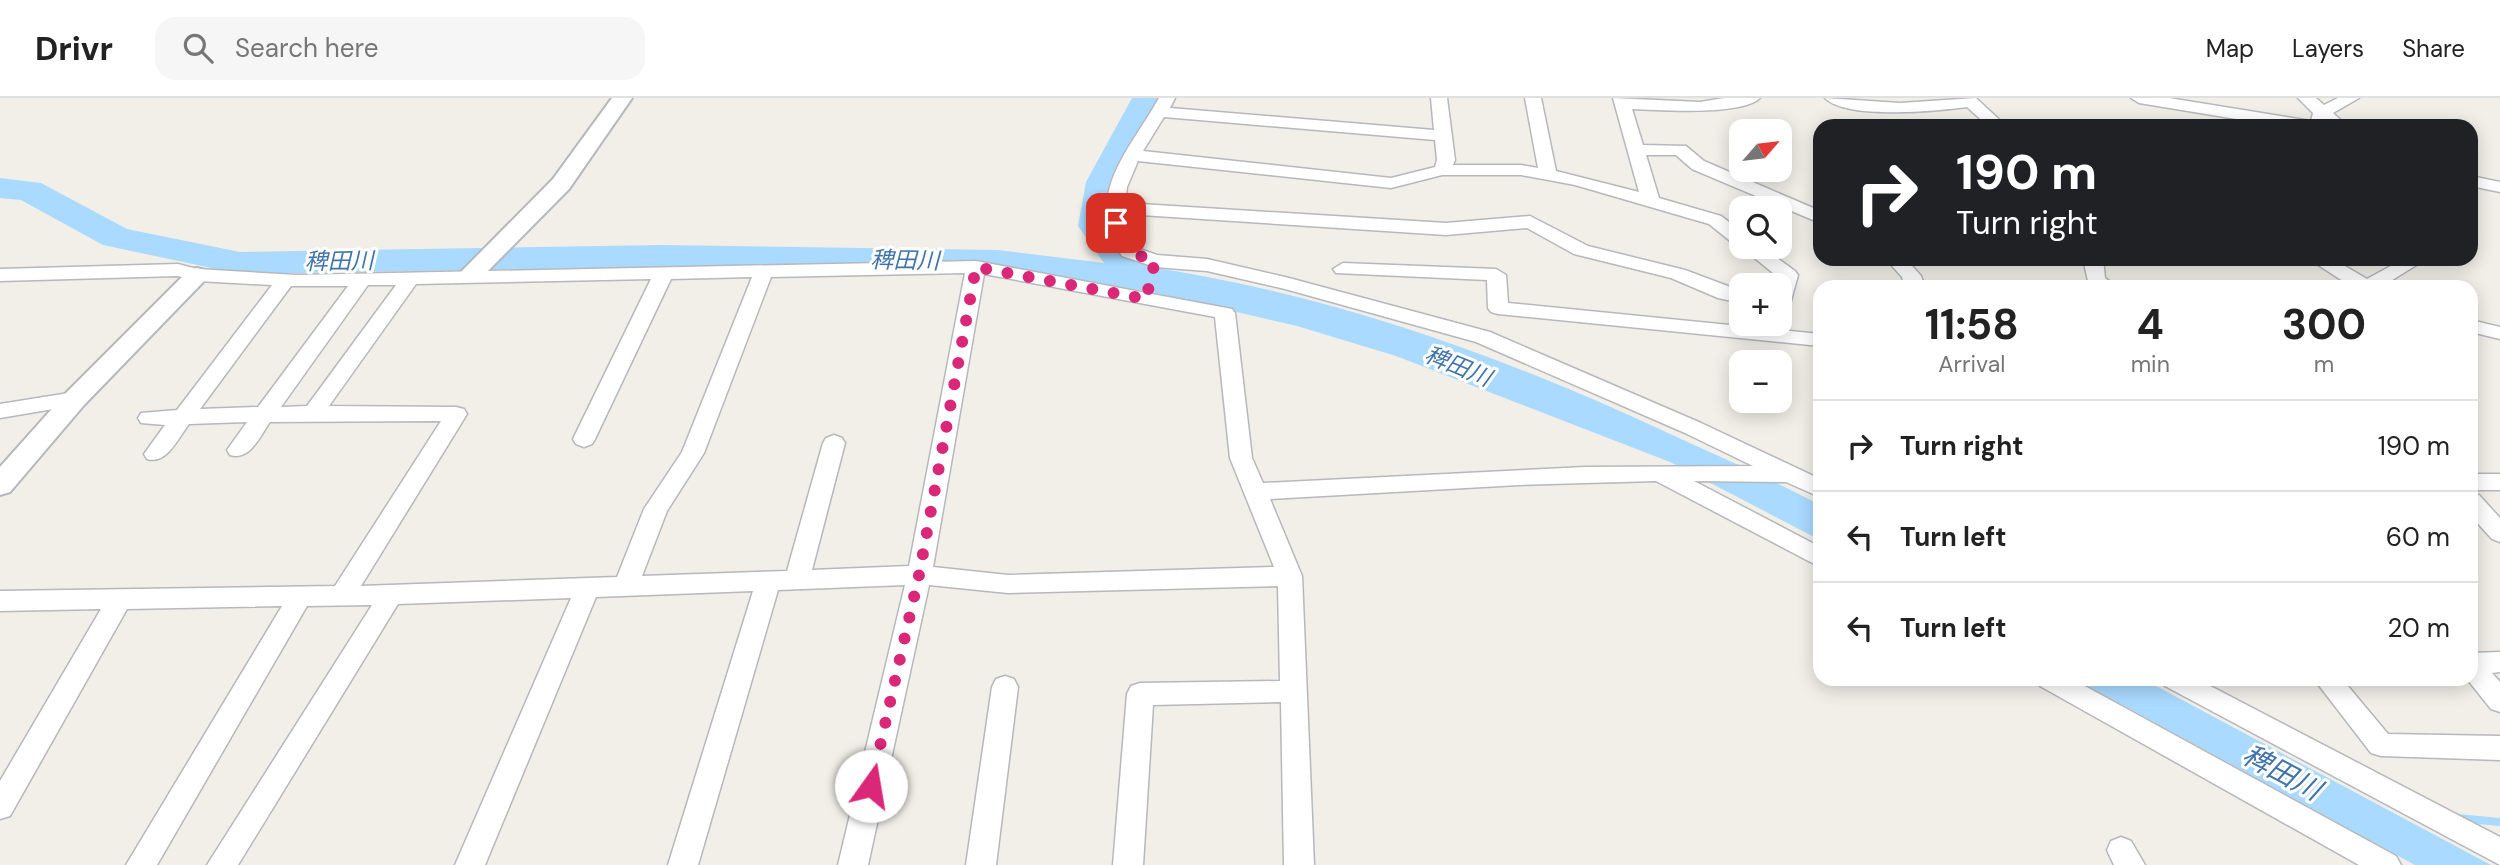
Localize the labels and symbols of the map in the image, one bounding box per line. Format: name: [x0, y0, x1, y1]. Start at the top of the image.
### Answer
north arrow: [1729, 119, 1792, 182]
pin: [1086, 193, 1146, 253]
water label: 稗田川: [870, 244, 943, 276]
water label: 稗田川: [304, 245, 377, 277]
water label: 稗田川: [1420, 339, 1498, 394]
water label: 稗田川: [2236, 736, 2330, 810]
position arrow: [834, 749, 908, 823]

